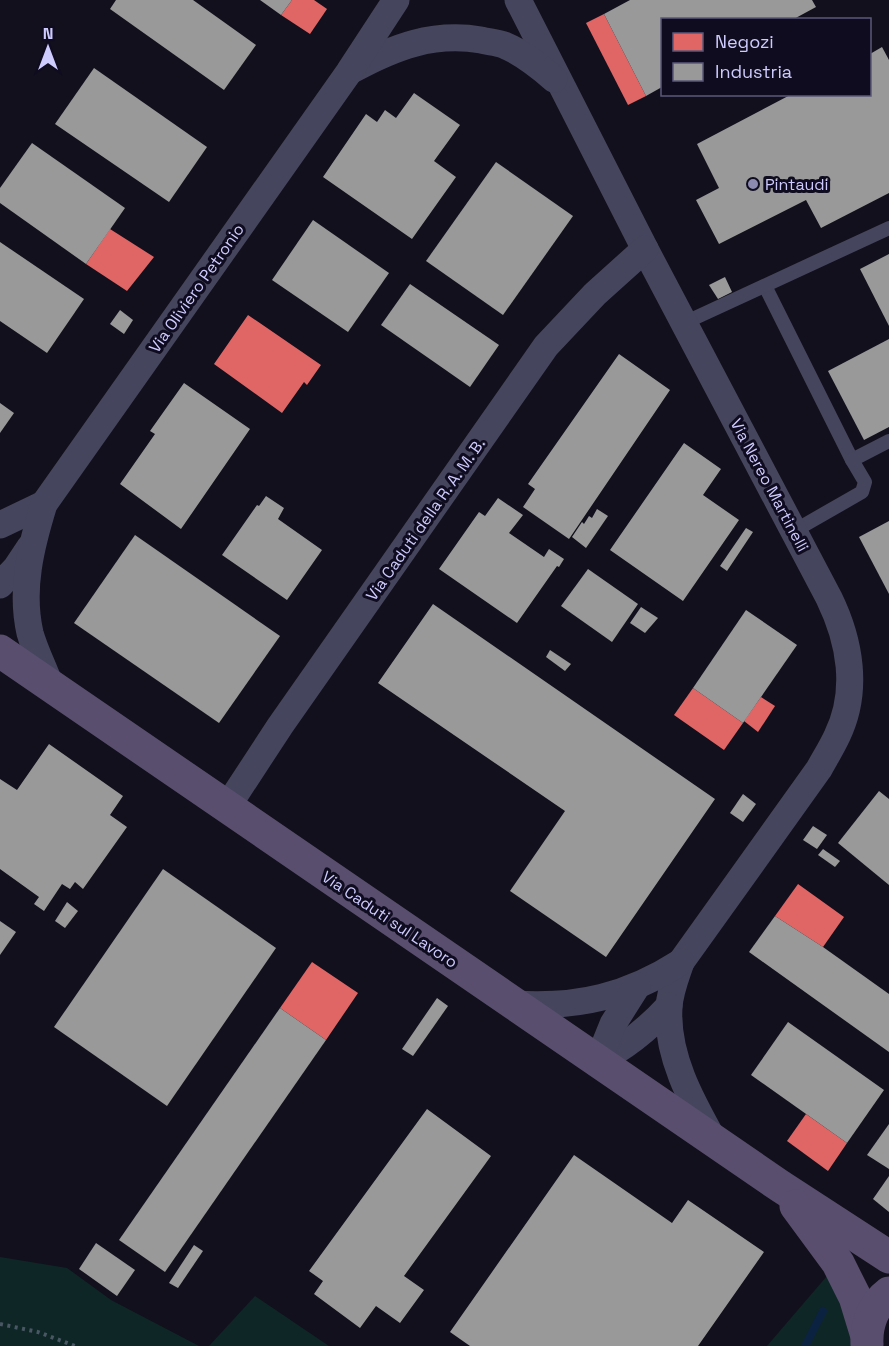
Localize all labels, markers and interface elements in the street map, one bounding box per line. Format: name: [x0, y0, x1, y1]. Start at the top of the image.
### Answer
north arrow: [18, 18, 78, 78]
legend: [661, 18, 871, 96]
text: N: [43, 23, 53, 44]
text: Negozi: [715, 30, 774, 53]
text: Industria: [715, 60, 792, 83]
place label: Pintaudi: [765, 174, 828, 195]
marker: Pintaudi: [746, 177, 760, 191]
street label: Via Oliviero Petronio: [144, 220, 249, 357]
street label: Via Nereo Martinelli: [726, 415, 814, 555]
street label: Via Caduti della R. A. M. B.: [361, 434, 490, 605]
street label: Via Caduti sul Lavoro: [318, 866, 462, 973]

